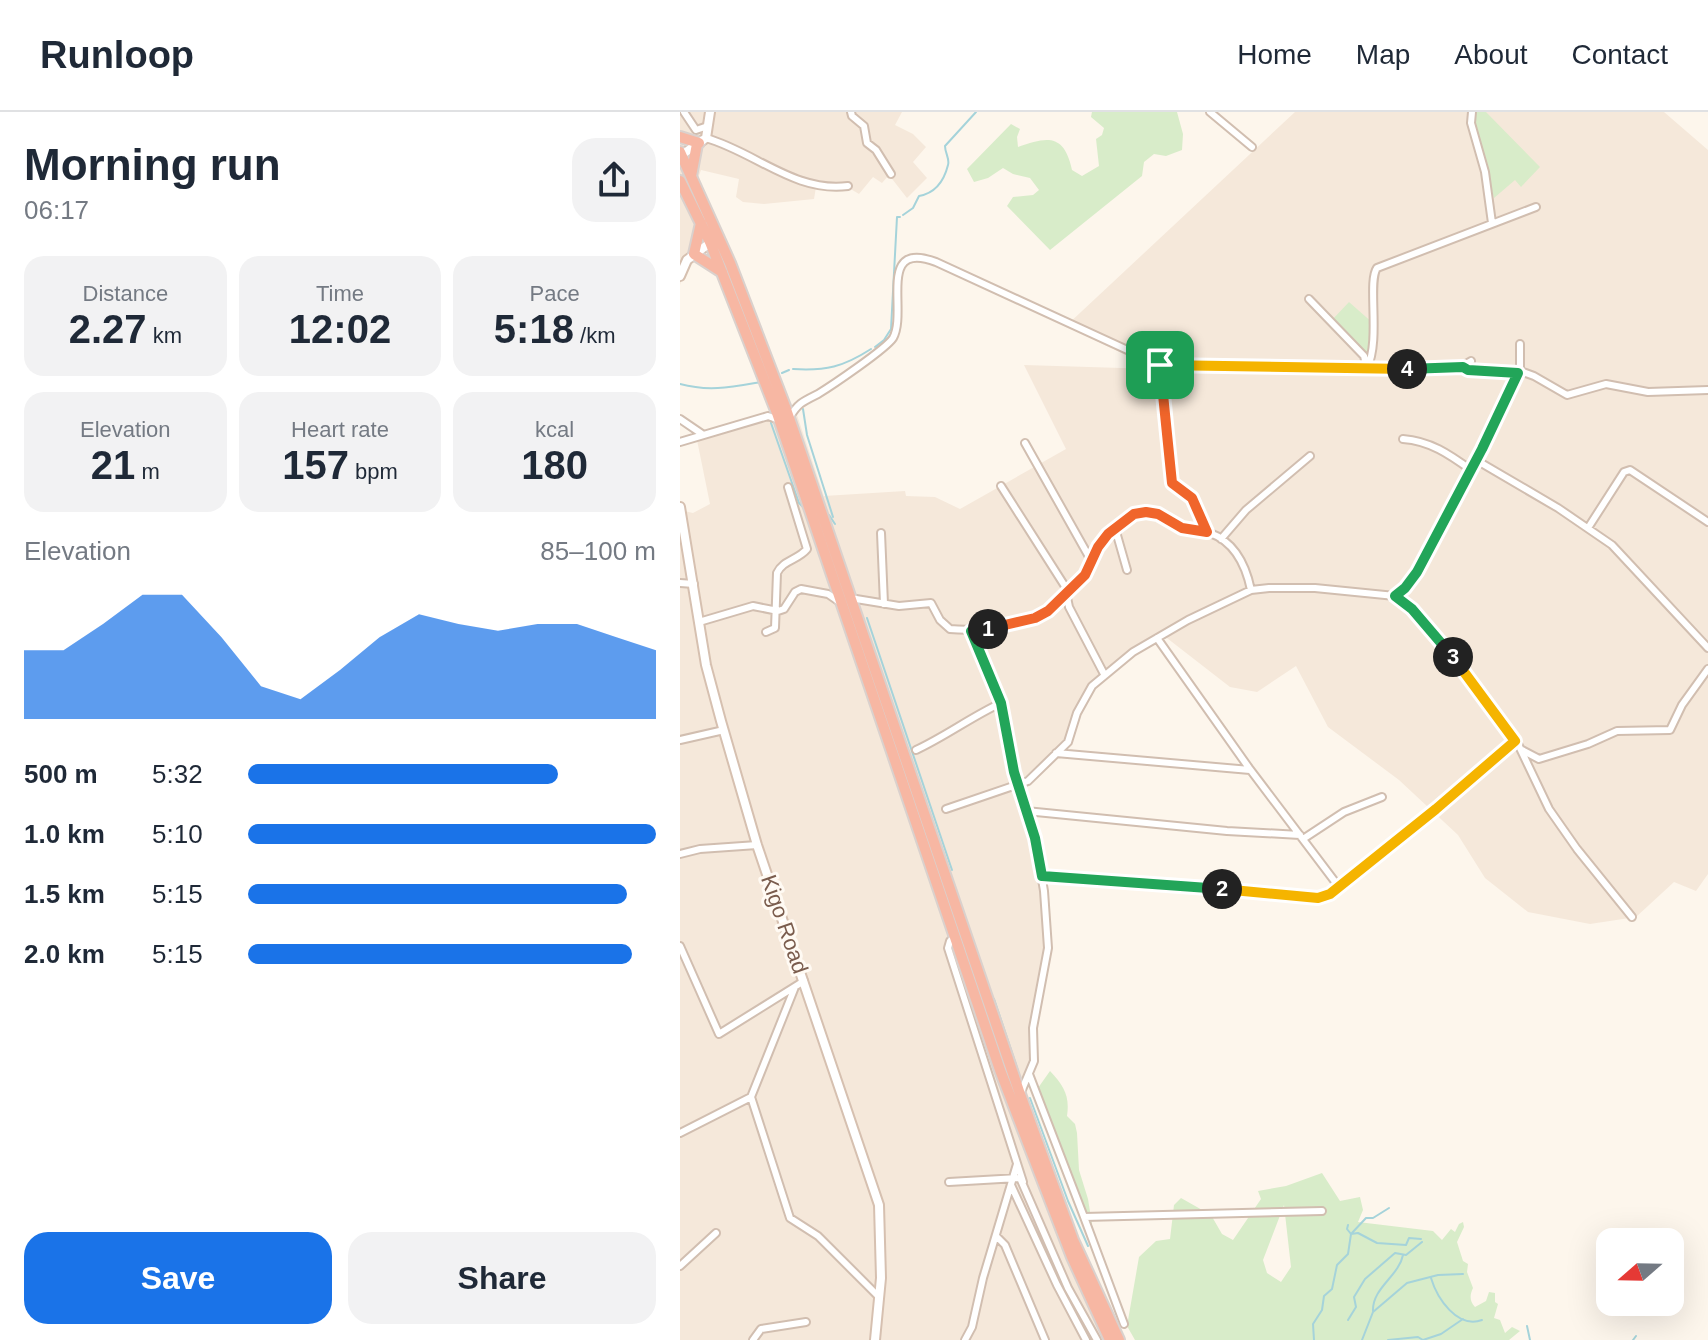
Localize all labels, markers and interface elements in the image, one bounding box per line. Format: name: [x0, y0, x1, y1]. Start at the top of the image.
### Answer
text: Runloop: [40, 34, 194, 76]
text: Home: [1237, 39, 1312, 70]
text: Map: [1356, 39, 1410, 70]
text: About: [1454, 39, 1528, 70]
text: Contact: [1572, 39, 1668, 70]
button: share: [572, 138, 656, 222]
text: Morning run: [24, 140, 281, 189]
text: 06:17: [24, 195, 89, 225]
text: Distance: [83, 281, 168, 306]
text: Time: [316, 281, 364, 306]
text: Pace: [530, 281, 580, 306]
text: 2.27: [69, 307, 147, 351]
text: 12:02: [289, 307, 391, 351]
text: 5:18: [494, 307, 574, 351]
text: km: [147, 323, 182, 348]
text: /km: [574, 323, 615, 348]
pin: [1126, 331, 1194, 399]
icon: arrive: [1138, 343, 1182, 387]
pin: 4: [1387, 349, 1427, 389]
text: 4: [1401, 356, 1413, 381]
text: Elevation: [80, 417, 171, 442]
text: Heart rate: [291, 417, 389, 442]
text: kcal: [535, 417, 574, 442]
text: 21: [91, 443, 135, 487]
text: 157: [282, 443, 349, 487]
text: 180: [521, 443, 588, 487]
text: m: [135, 459, 160, 484]
text: bpm: [349, 459, 398, 484]
text: Elevation: [24, 536, 131, 566]
text: 85–100 m: [540, 536, 656, 566]
pin: 1: [968, 609, 1008, 649]
text: 1: [982, 616, 994, 641]
pin: 3: [1433, 637, 1473, 677]
text: 3: [1447, 644, 1459, 669]
text: 500 m: [24, 759, 98, 789]
text: 5:32: [152, 759, 203, 789]
text: 1.0 km: [24, 819, 105, 849]
text: 5:10: [152, 819, 203, 849]
pin: 2: [1202, 869, 1242, 909]
street label: Kigo Road: [756, 872, 813, 977]
text: 2: [1216, 876, 1228, 901]
text: 1.5 km: [24, 879, 105, 909]
text: 5:15: [152, 879, 203, 909]
text: 2.0 km: [24, 939, 105, 969]
text: 5:15: [152, 939, 203, 969]
north arrow: [1596, 1228, 1684, 1316]
map controls: [1596, 1228, 1684, 1316]
button: Save: [24, 1232, 332, 1324]
button: Share: [348, 1232, 656, 1324]

